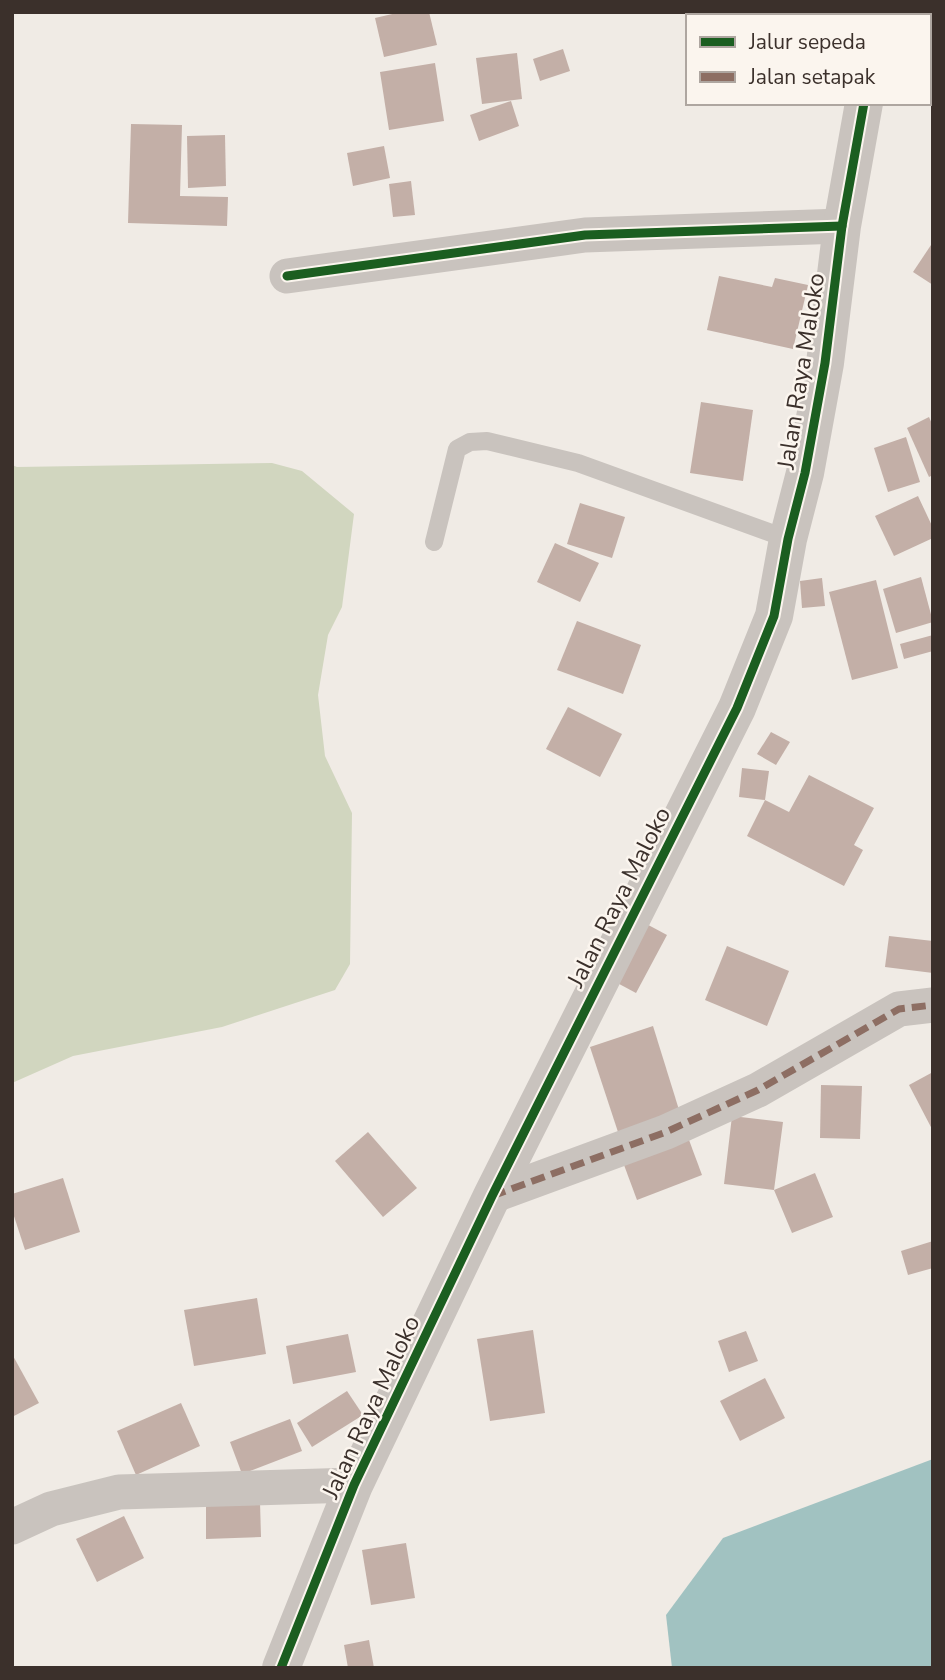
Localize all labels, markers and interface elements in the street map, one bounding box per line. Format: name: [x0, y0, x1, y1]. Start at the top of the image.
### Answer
legend: [686, 14, 931, 105]
text: Jalur sepeda: [748, 28, 866, 56]
text: Jalan setapak: [748, 63, 876, 91]
street label: Jalan Raya Maloko: [770, 271, 832, 472]
street label: Jalan Raya Maloko: [559, 801, 678, 994]
street label: Jalan Raya Maloko: [314, 1310, 427, 1505]

